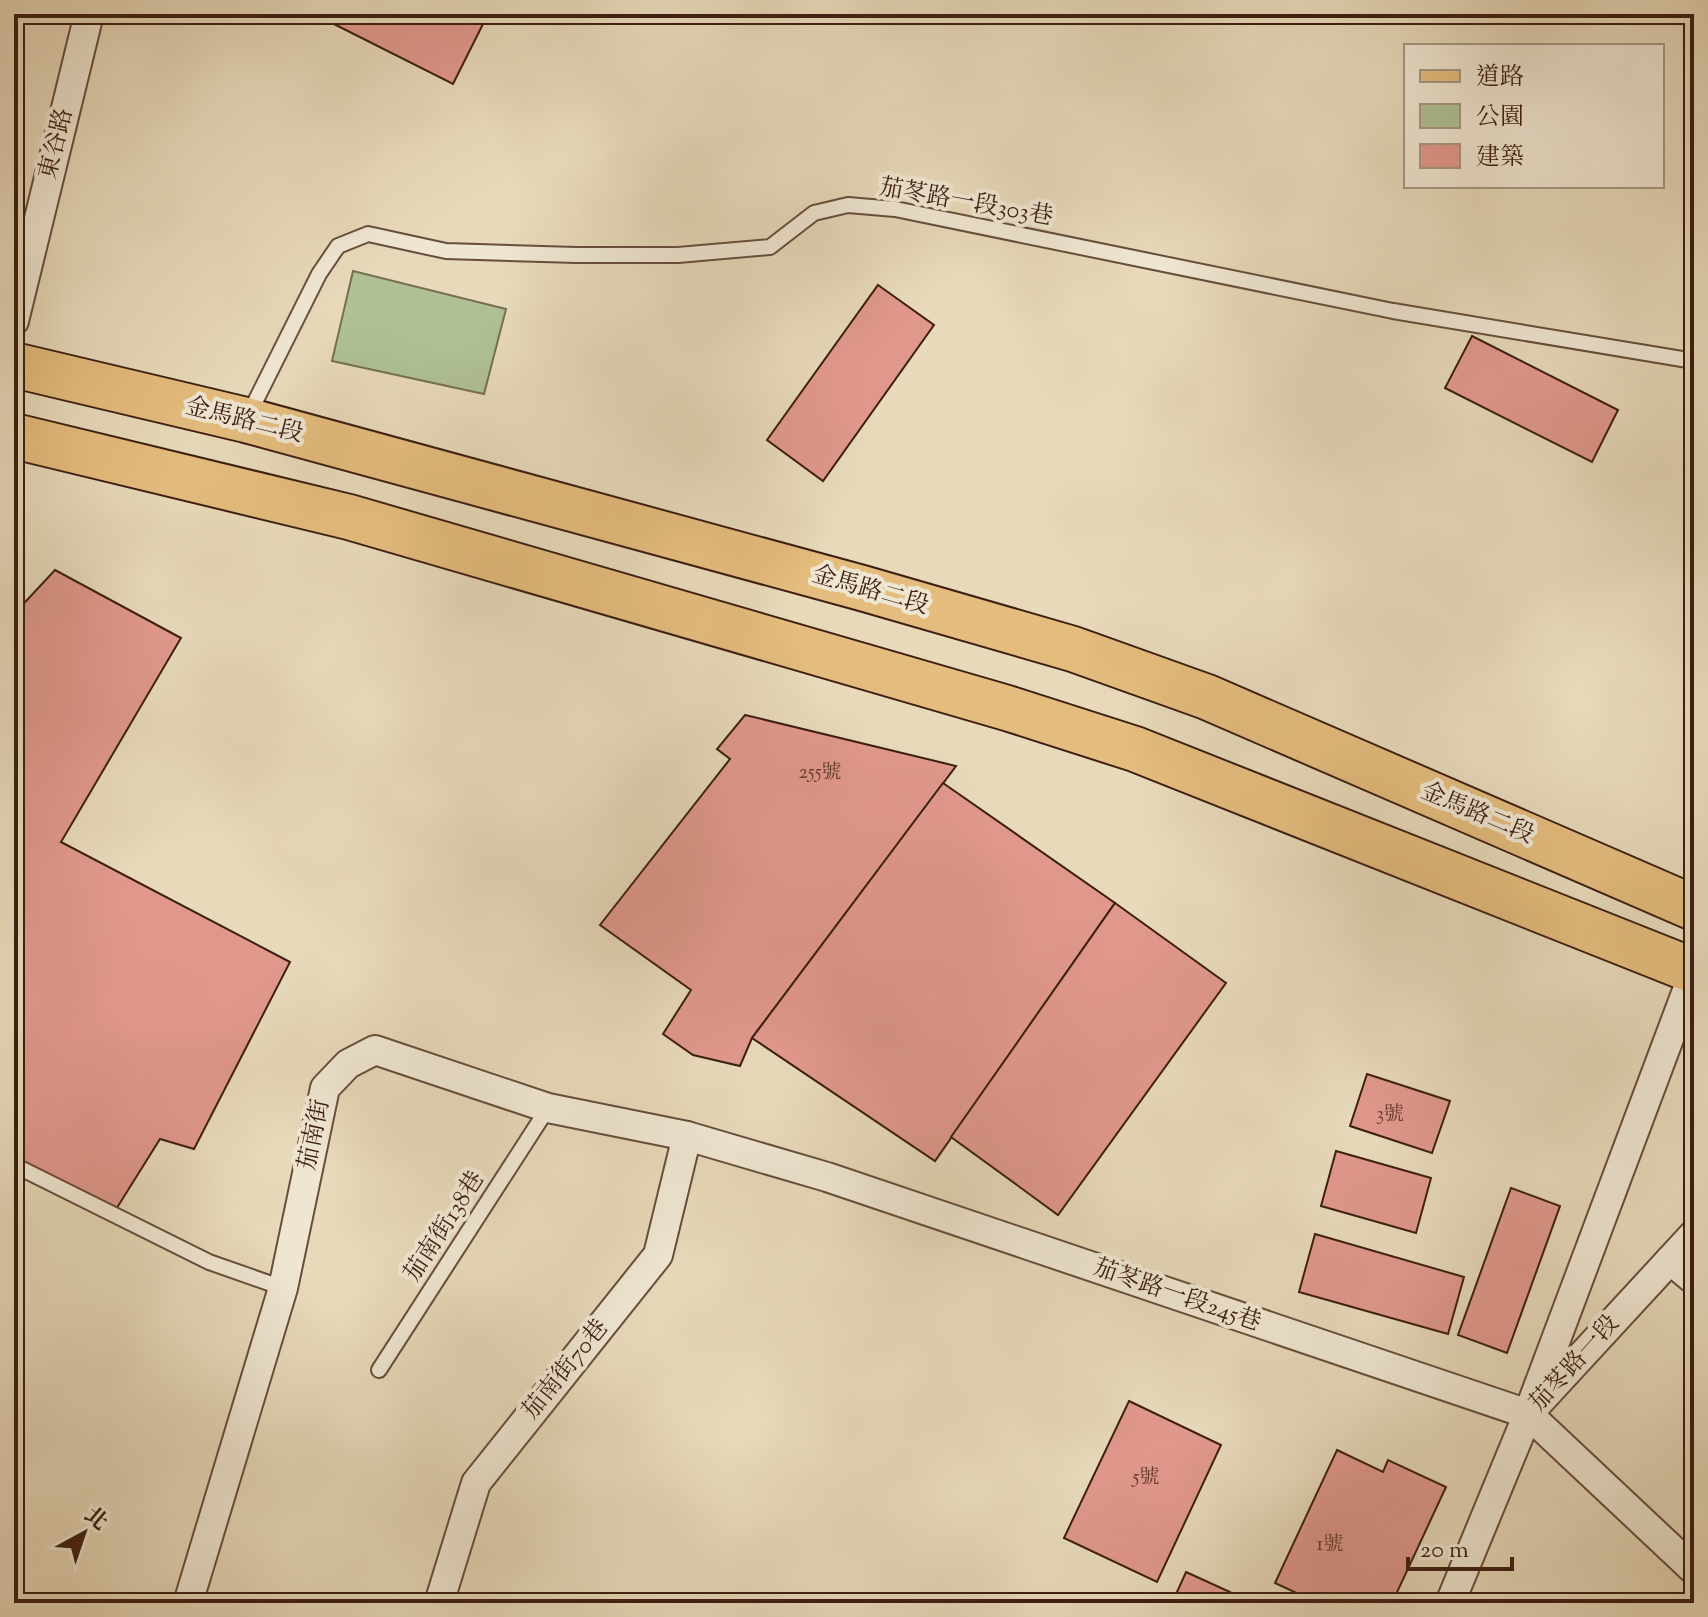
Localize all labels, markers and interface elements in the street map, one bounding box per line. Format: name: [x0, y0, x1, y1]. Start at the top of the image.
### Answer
legend: [1404, 44, 1664, 188]
text: 道路: [1476, 61, 1524, 95]
text: 公園: [1476, 101, 1524, 135]
street label: 東谷路: [32, 105, 82, 183]
text: 建築: [1476, 141, 1524, 175]
street label: 茄苳路一段303巷: [876, 171, 1056, 235]
street label: 金馬路二段: [182, 390, 306, 452]
street label: 金馬路二段: [808, 558, 932, 624]
house number: 255號: [798, 759, 842, 788]
street label: 金馬路二段: [1415, 775, 1539, 853]
street label: 茄南街: [291, 1096, 339, 1174]
house number: 3號: [1376, 1101, 1404, 1130]
street label: 茄南街138巷: [396, 1165, 494, 1289]
street label: 茄苳路一段245巷: [1088, 1251, 1266, 1341]
street label: 茄苳路一段: [1522, 1308, 1628, 1420]
street label: 茄南街70巷: [515, 1313, 617, 1427]
house number: 5號: [1132, 1464, 1159, 1493]
north arrow: [44, 1493, 124, 1573]
text: 北: [76, 1501, 114, 1539]
scale bar: [1408, 1521, 1512, 1571]
house number: 1號: [1317, 1531, 1343, 1560]
text: 20 m: [1420, 1534, 1469, 1568]

